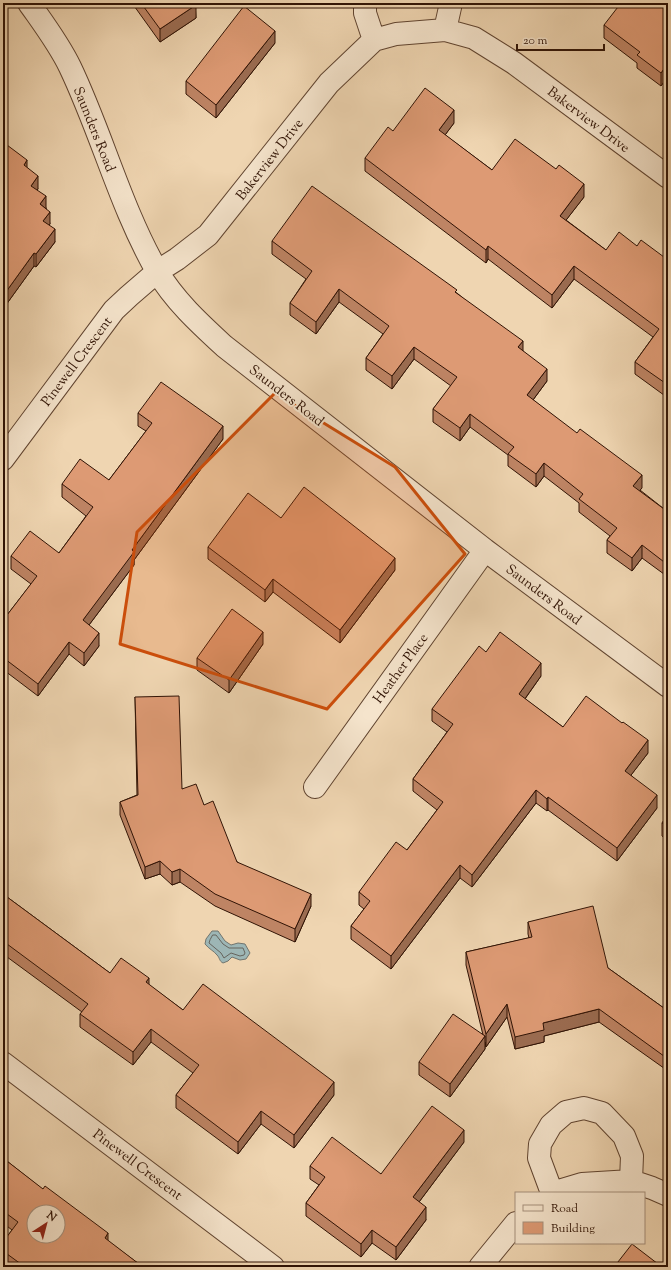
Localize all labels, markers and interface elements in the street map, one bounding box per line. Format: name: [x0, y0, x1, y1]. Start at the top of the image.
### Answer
scale bar: [517, 26, 604, 52]
text: 20 m: [523, 32, 548, 50]
street label: Bakerview Drive: [542, 83, 633, 158]
street label: Saunders Road: [67, 84, 119, 175]
street label: Bakerview Drive: [232, 115, 309, 205]
street label: Pinewell Crescent: [37, 313, 118, 411]
street label: Saunders Road: [244, 361, 328, 432]
street label: Saunders Road: [501, 560, 585, 631]
street label: Heather Place: [369, 630, 434, 708]
street label: Pinewell Crescent: [88, 1125, 186, 1206]
legend: [515, 1192, 645, 1244]
text: Road: [551, 1200, 578, 1218]
north arrow: [26, 1204, 66, 1244]
text: N: [42, 1207, 60, 1226]
text: Building: [551, 1220, 595, 1238]

